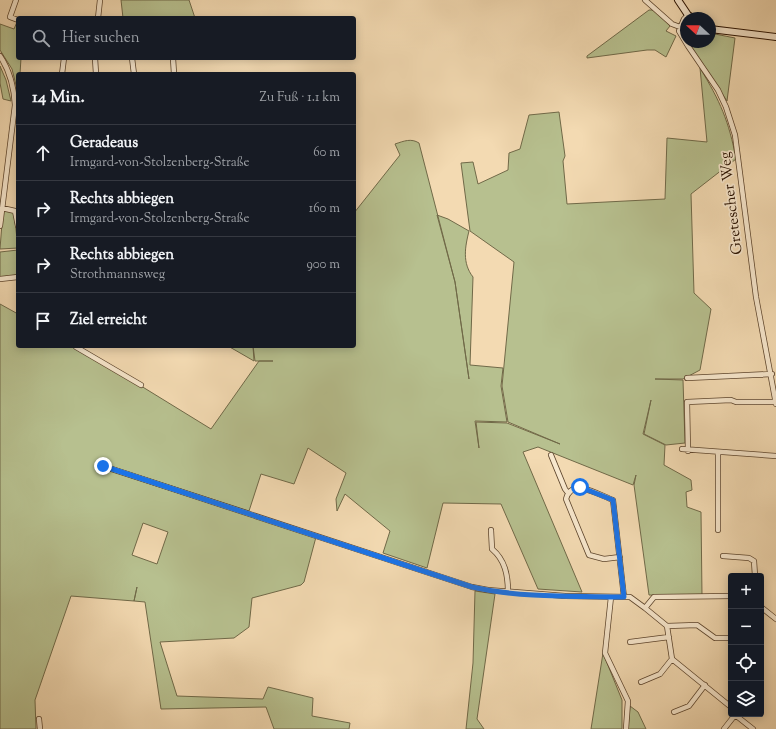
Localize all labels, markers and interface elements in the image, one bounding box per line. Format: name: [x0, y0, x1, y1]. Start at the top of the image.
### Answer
north arrow: [680, 12, 716, 48]
search box: [16, 16, 356, 60]
icon: search: [30, 27, 52, 49]
text: Hier suchen: [62, 28, 140, 49]
text: 14 Min.: [32, 86, 85, 110]
text: Zu Fuß · 1.1 km: [260, 89, 340, 107]
text: Geradeaus: [70, 133, 138, 154]
icon: ahead: [32, 142, 54, 164]
text: 60 m: [313, 144, 340, 162]
street label: Gretescher Weg: [715, 150, 749, 256]
text: Irmgard-von-Stolzenberg-Straße: [70, 154, 250, 172]
text: Rechts abbiegen: [70, 189, 174, 210]
icon: right: [32, 198, 54, 220]
text: 160 m: [309, 200, 340, 218]
text: Irmgard-von-Stolzenberg-Straße: [70, 210, 250, 228]
text: Rechts abbiegen: [70, 245, 174, 266]
icon: right: [32, 254, 54, 276]
text: 900 m: [306, 256, 340, 274]
text: Strothmannsweg: [70, 266, 165, 284]
icon: arrive: [32, 310, 54, 332]
text: Ziel erreicht: [70, 310, 147, 331]
route end: [94, 457, 112, 475]
route start: [571, 478, 589, 496]
map controls: [728, 573, 764, 717]
button: +: [728, 573, 764, 609]
button: −: [728, 609, 764, 645]
button: locate: [728, 645, 764, 681]
button: layers: [728, 681, 764, 717]

